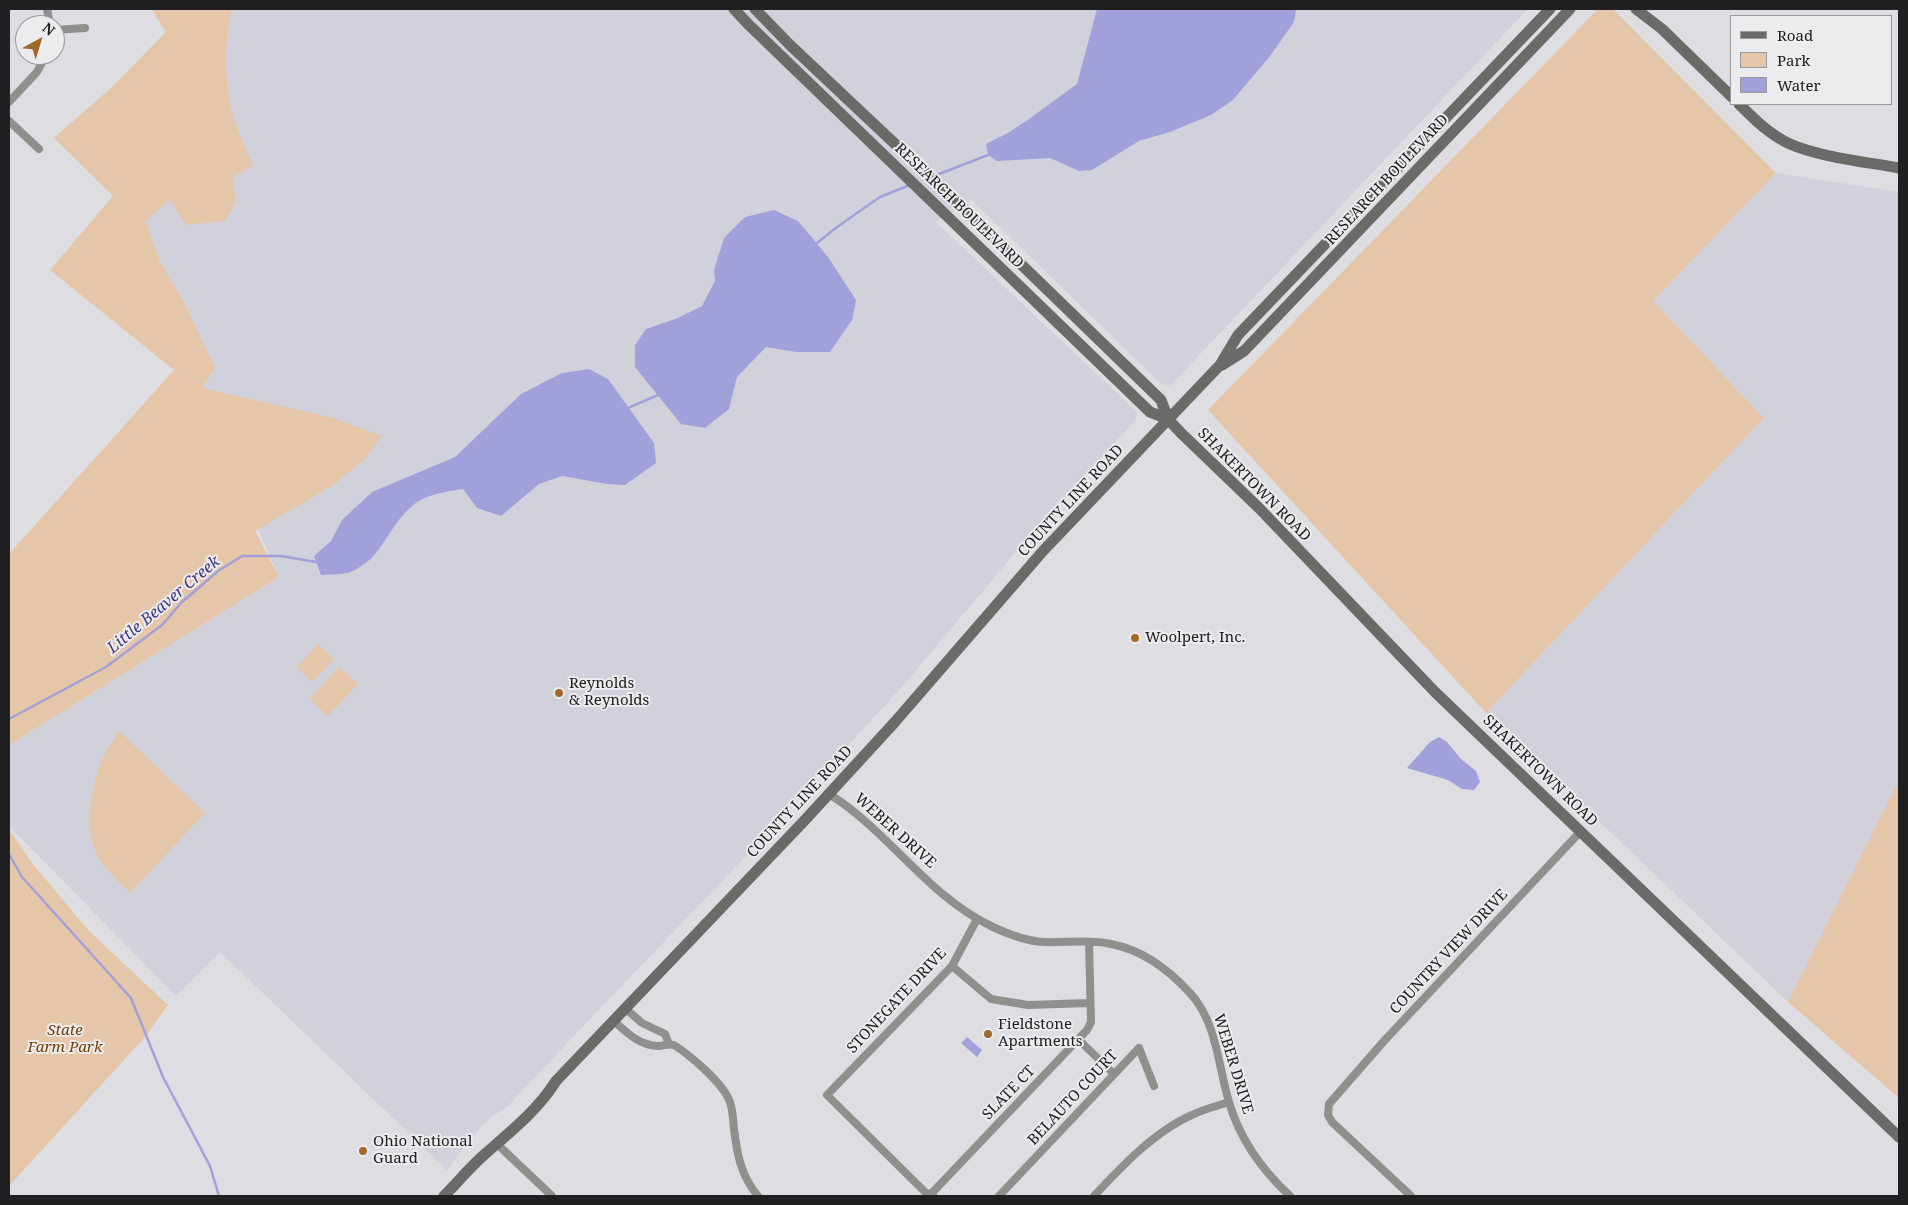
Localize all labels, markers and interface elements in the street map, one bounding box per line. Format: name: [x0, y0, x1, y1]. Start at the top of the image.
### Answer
north arrow: [15, 15, 65, 65]
legend: [1730, 15, 1893, 105]
text: N: [39, 18, 59, 40]
text: Road: [1777, 25, 1813, 45]
text: Park: [1777, 50, 1810, 70]
text: Water: [1777, 75, 1820, 95]
street label: RESEARCH BOULEVARD: [1322, 111, 1452, 249]
street label: RESEARCH BOULEVARD: [891, 140, 1027, 272]
street label: SHAKERTOWN ROAD: [1194, 425, 1314, 545]
street label: COUNTY LINE ROAD: [1014, 441, 1128, 561]
water label: Little Beaver Creek: [104, 552, 224, 658]
place label: Woolpert, Inc.: [1145, 629, 1245, 647]
marker: Woolpert, Inc.: [1129, 632, 1141, 644]
place label: Reynolds & Reynolds: [569, 675, 649, 710]
marker: Reynolds & Reynolds: [553, 687, 565, 699]
street label: SHAKERTOWN ROAD: [1479, 712, 1601, 830]
street label: COUNTY LINE ROAD: [743, 742, 857, 862]
street label: WEBER DRIVE: [850, 790, 940, 872]
street label: COUNTRY VIEW DRIVE: [1386, 886, 1512, 1018]
street label: STONEGATE DRIVE: [844, 945, 950, 1057]
street label: WEBER DRIVE: [1209, 1012, 1257, 1116]
place label: Fieldstone Apartments: [998, 1016, 1082, 1051]
park label: State Farm Park: [28, 1022, 102, 1057]
marker: Fieldstone Apartments: [982, 1028, 994, 1040]
street label: BELAUTO COURT: [1024, 1047, 1122, 1149]
street label: SLATE CT: [979, 1062, 1039, 1124]
place label: Ohio National Guard: [373, 1133, 472, 1168]
marker: Ohio National Guard: [357, 1145, 369, 1157]

